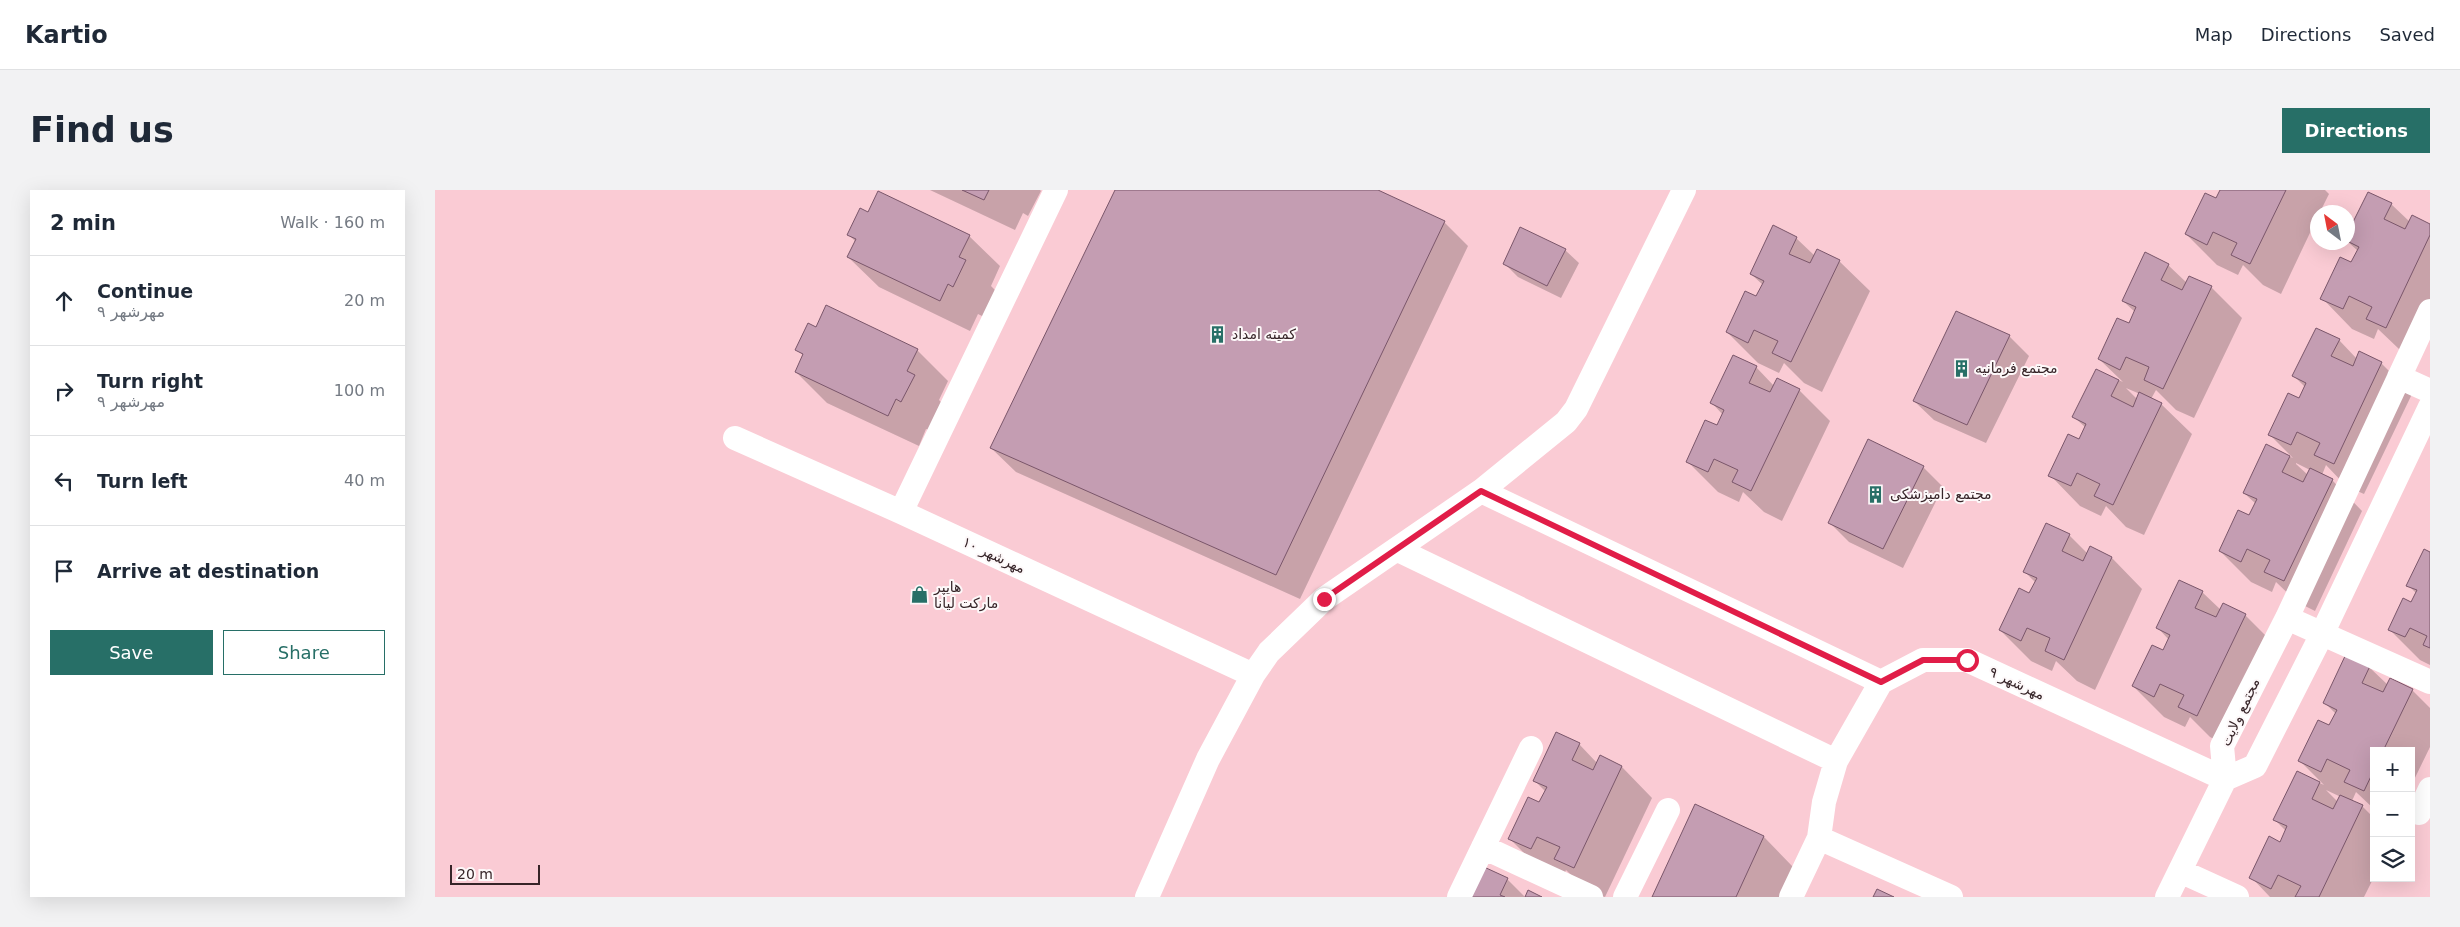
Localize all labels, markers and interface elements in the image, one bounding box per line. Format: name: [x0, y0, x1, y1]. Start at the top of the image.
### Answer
text: Kartio: [25, 21, 108, 49]
text: Map: [2195, 24, 2233, 45]
text: Directions: [2261, 24, 2351, 45]
text: Saved: [2379, 24, 2435, 45]
button: Directions: [2282, 108, 2430, 153]
text: Find us: [30, 110, 174, 150]
north arrow: [2310, 205, 2355, 250]
text: 2 min: [50, 211, 116, 235]
text: Walk · 160 m: [280, 213, 385, 232]
text: Continue: [97, 280, 193, 302]
icon: ahead: [50, 287, 78, 315]
text: 20 m: [344, 291, 385, 310]
text: مهرشهر ۹: [97, 302, 165, 321]
building icon: کمیته امداد: [1208, 324, 1228, 344]
place label: کمیته امداد: [1232, 326, 1296, 342]
building icon: مجتمع فرمانیه: [1951, 358, 1971, 378]
place label: مجتمع فرمانیه: [1975, 360, 2058, 377]
text: Turn right: [97, 370, 203, 392]
icon: right: [50, 377, 78, 405]
text: 100 m: [334, 381, 385, 400]
text: مهرشهر ۹: [97, 392, 165, 411]
icon: left: [50, 467, 78, 495]
text: Turn left: [97, 470, 188, 492]
text: 40 m: [344, 471, 385, 490]
building icon: مجتمع دامپزشکی: [1866, 484, 1886, 504]
place label: مجتمع دامپزشکی: [1890, 486, 1991, 503]
street label: مهرشهر ۱۰: [960, 534, 1028, 577]
icon: arrive: [50, 557, 78, 585]
text: Arrive at destination: [97, 560, 319, 582]
place label: هایپر مارکت لیانا: [933, 579, 998, 612]
shop icon: هایپر مارکت لیانا: [910, 585, 930, 605]
route end: [1313, 588, 1336, 611]
button: Save: [50, 630, 213, 675]
button: Share: [223, 630, 385, 675]
route start: [1956, 649, 1979, 672]
street label: مهرشهر ۹: [1986, 663, 2047, 704]
street label: مجتمع ولایت: [2217, 675, 2264, 749]
map controls: [2370, 747, 2415, 882]
button: +: [2370, 747, 2415, 792]
button: −: [2370, 792, 2415, 837]
button: layers: [2370, 837, 2415, 882]
scale bar: [450, 862, 540, 885]
text: 20 m: [457, 866, 493, 882]

